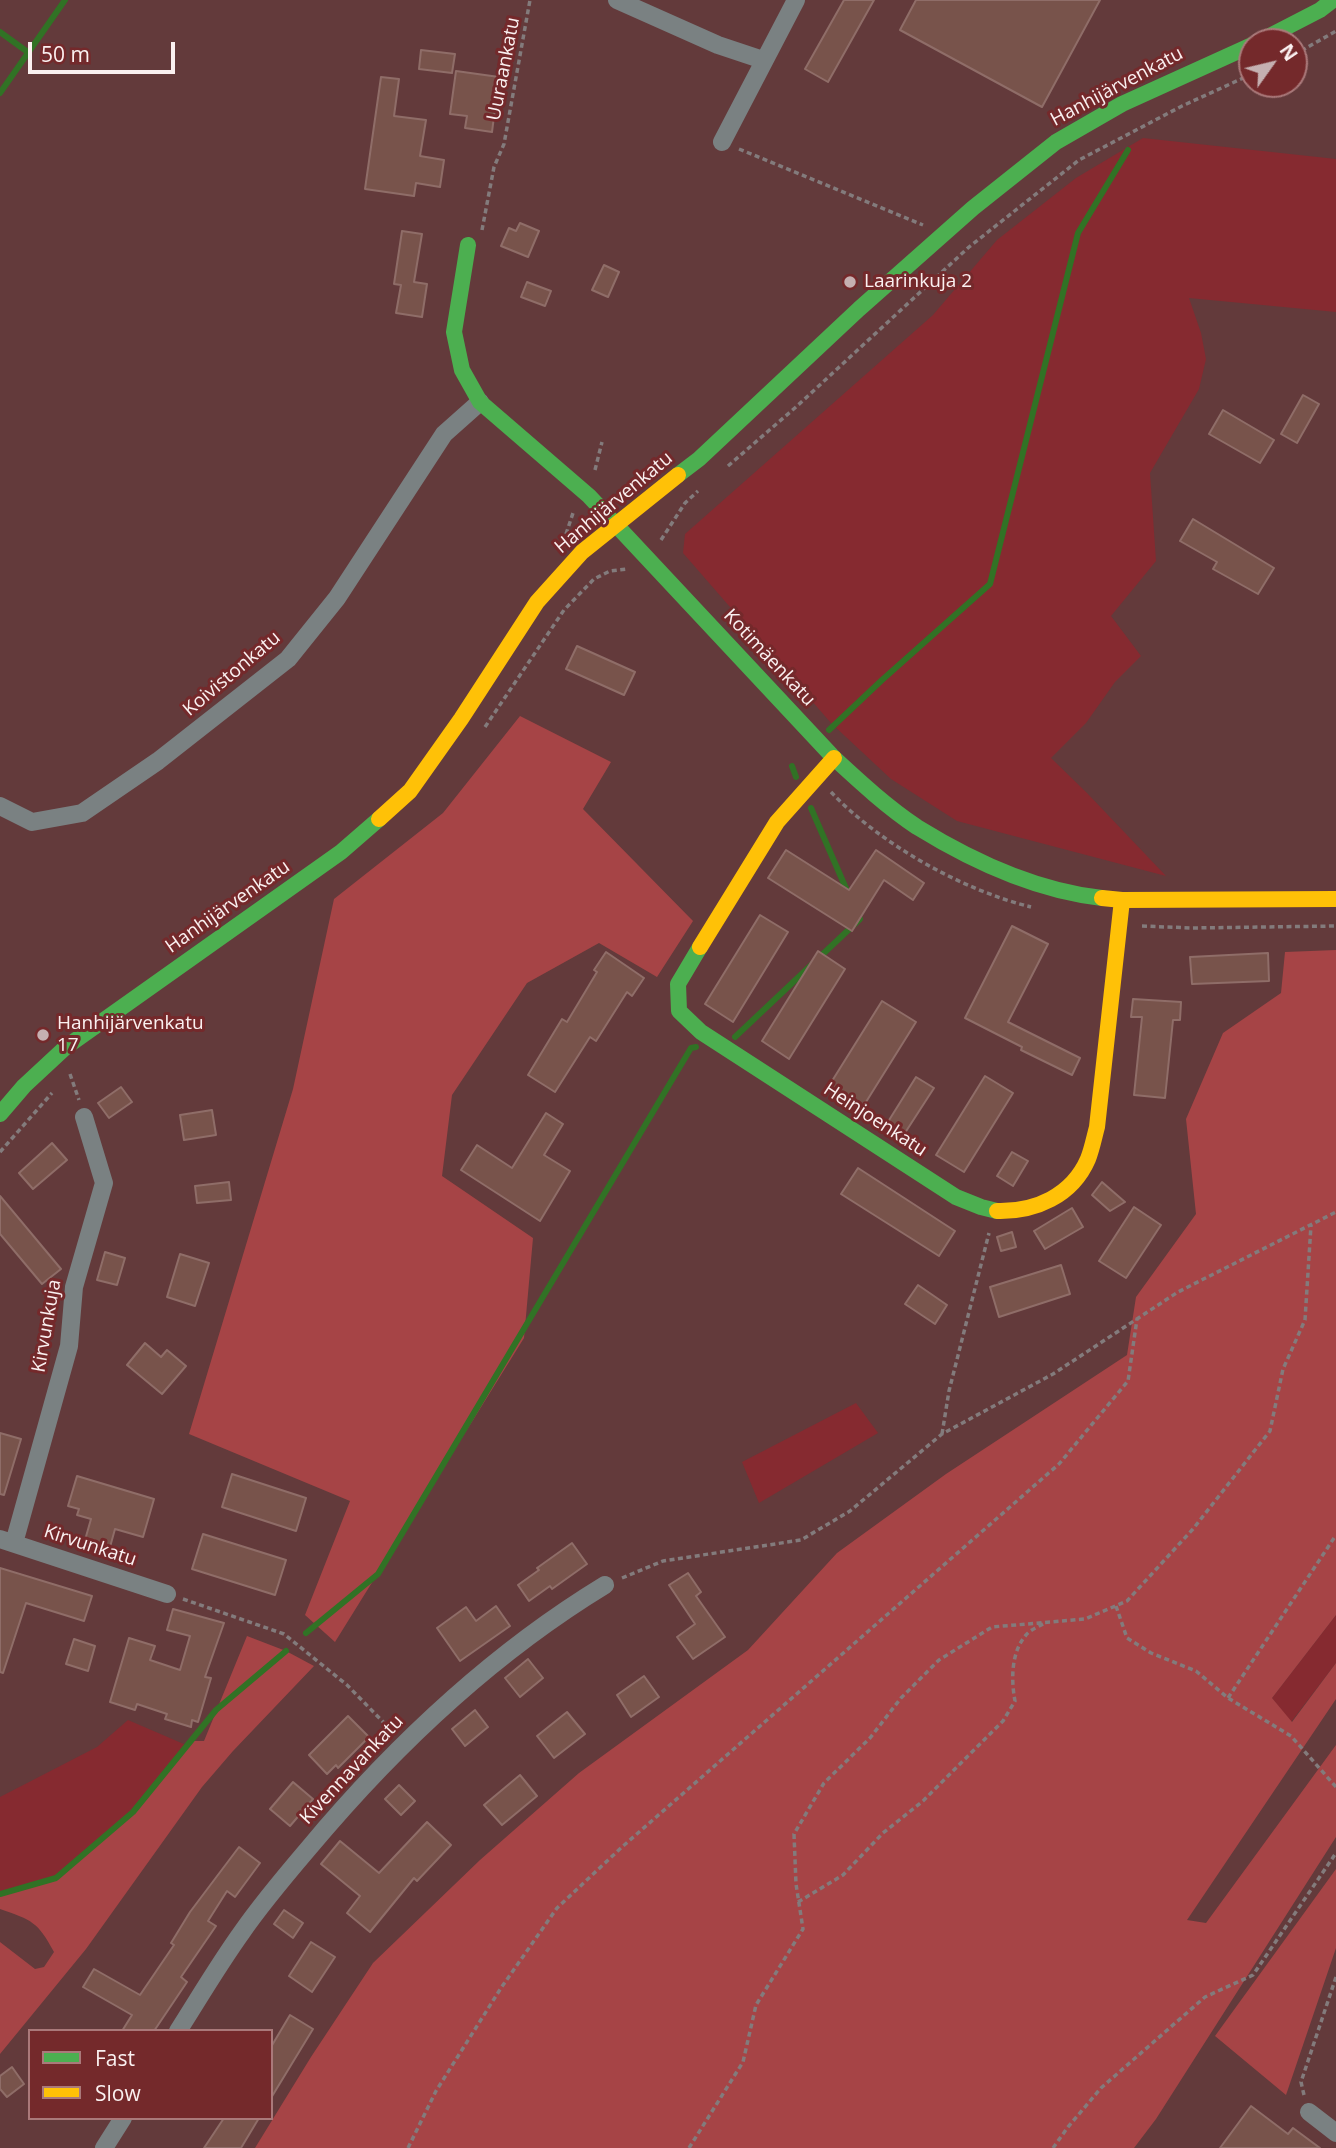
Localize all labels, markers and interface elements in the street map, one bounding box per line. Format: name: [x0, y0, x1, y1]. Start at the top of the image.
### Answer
street label: Uuraankatu: [483, 15, 525, 123]
scale bar: [32, 28, 178, 72]
north arrow: [1238, 28, 1308, 98]
text: N: [1274, 39, 1304, 66]
text: 50 m: [41, 40, 90, 68]
street label: Hanhijärvenkatu: [1047, 43, 1187, 131]
place label: Laarinkuja 2: [864, 271, 972, 293]
marker: Laarinkuja 2: [842, 274, 858, 290]
street label: Hanhijärvenkatu: [551, 447, 677, 559]
street label: Kotimäenkatu: [718, 605, 820, 711]
street label: Koivistonkatu: [179, 627, 285, 721]
street label: Hanhijärvenkatu: [161, 856, 295, 958]
place label: Hanhijärvenkatu 17: [57, 1013, 204, 1057]
marker: Hanhijärvenkatu 17: [35, 1027, 51, 1043]
street label: Heinjoenkatu: [819, 1078, 931, 1162]
street label: Kirvunkuja: [28, 1278, 66, 1374]
street label: Kirvunkatu: [41, 1520, 139, 1572]
street label: Kivennavankatu: [296, 1711, 408, 1829]
legend: [28, 2029, 273, 2120]
text: Fast: [95, 2044, 135, 2072]
text: Slow: [95, 2079, 141, 2107]

